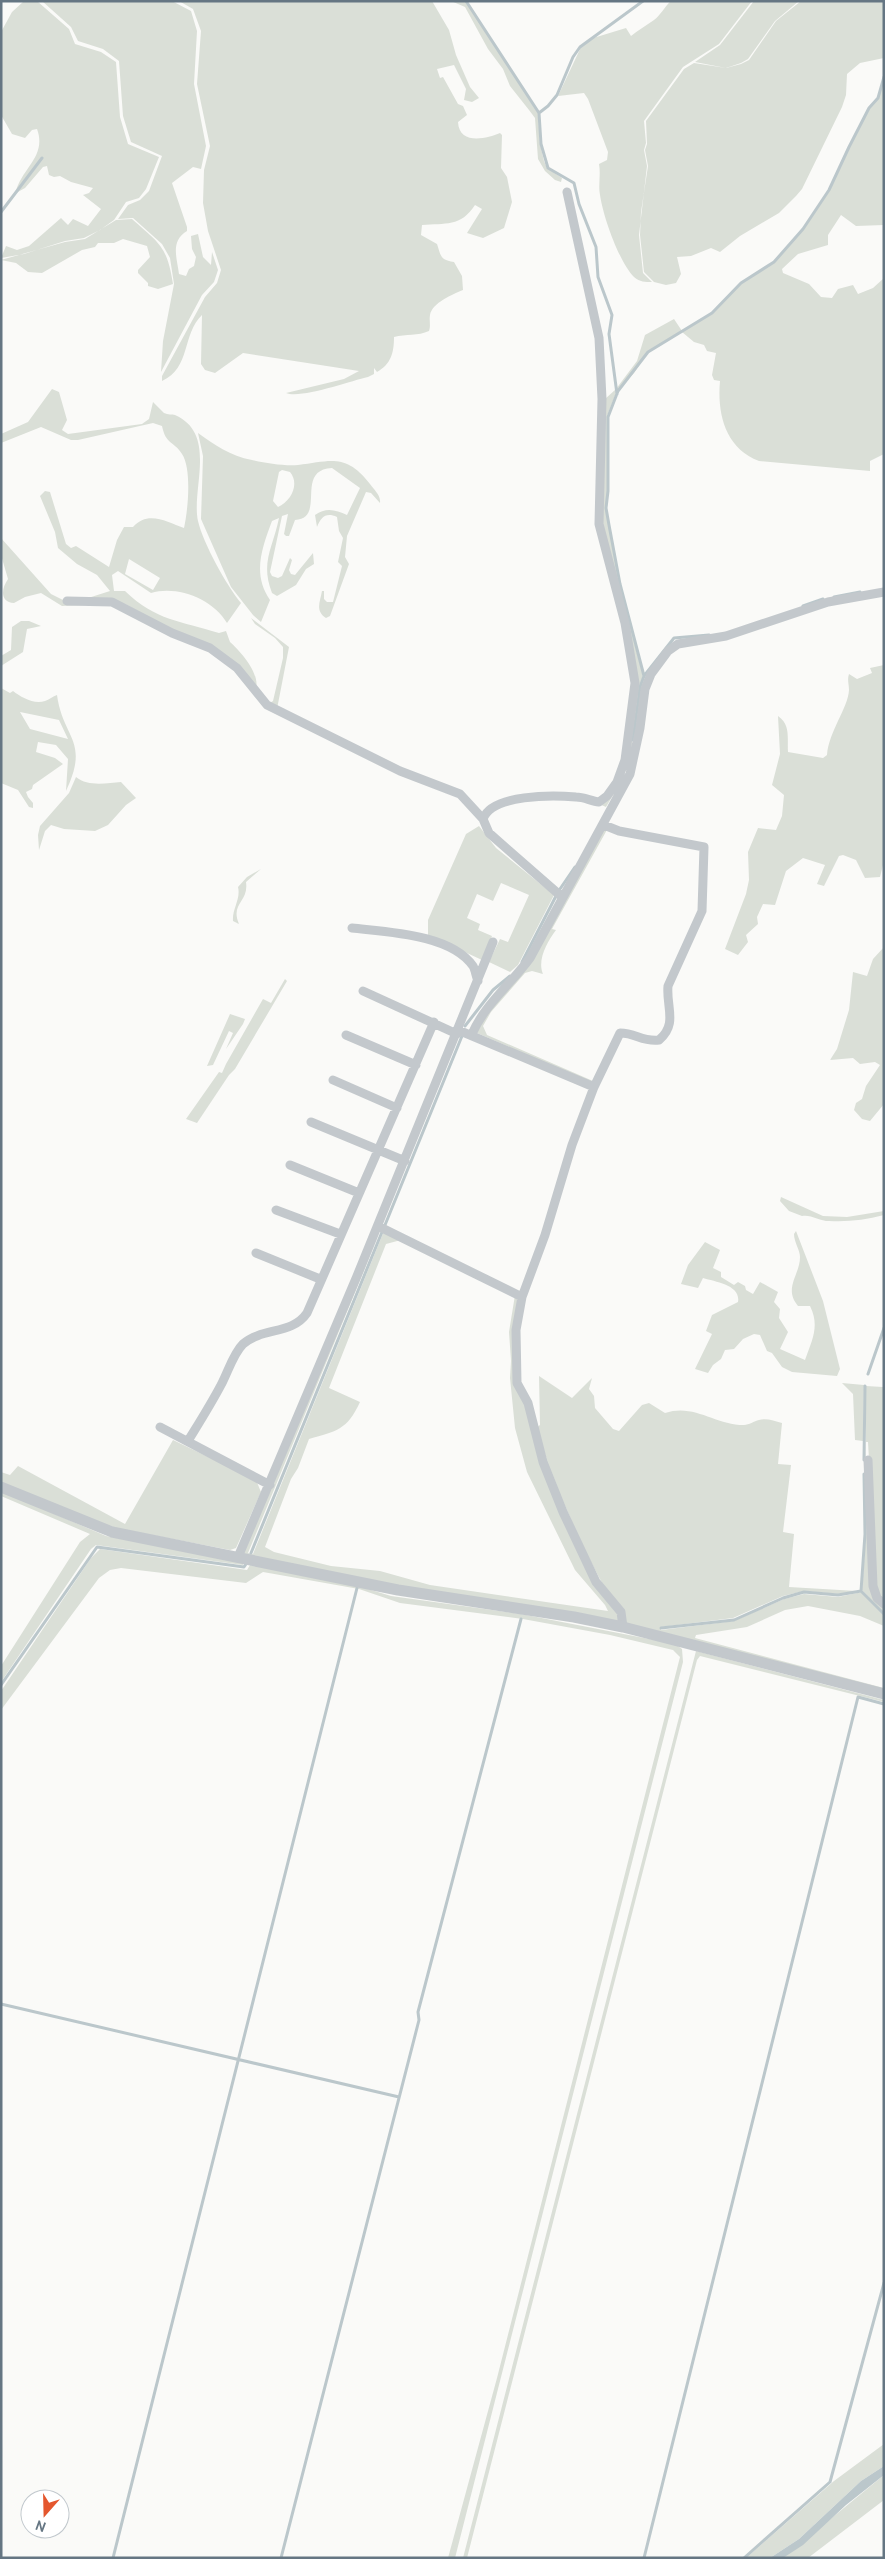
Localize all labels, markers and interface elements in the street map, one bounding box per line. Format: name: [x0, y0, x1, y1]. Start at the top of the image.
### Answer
north arrow: [20, 2489, 70, 2539]
text: N: [33, 2516, 48, 2536]

